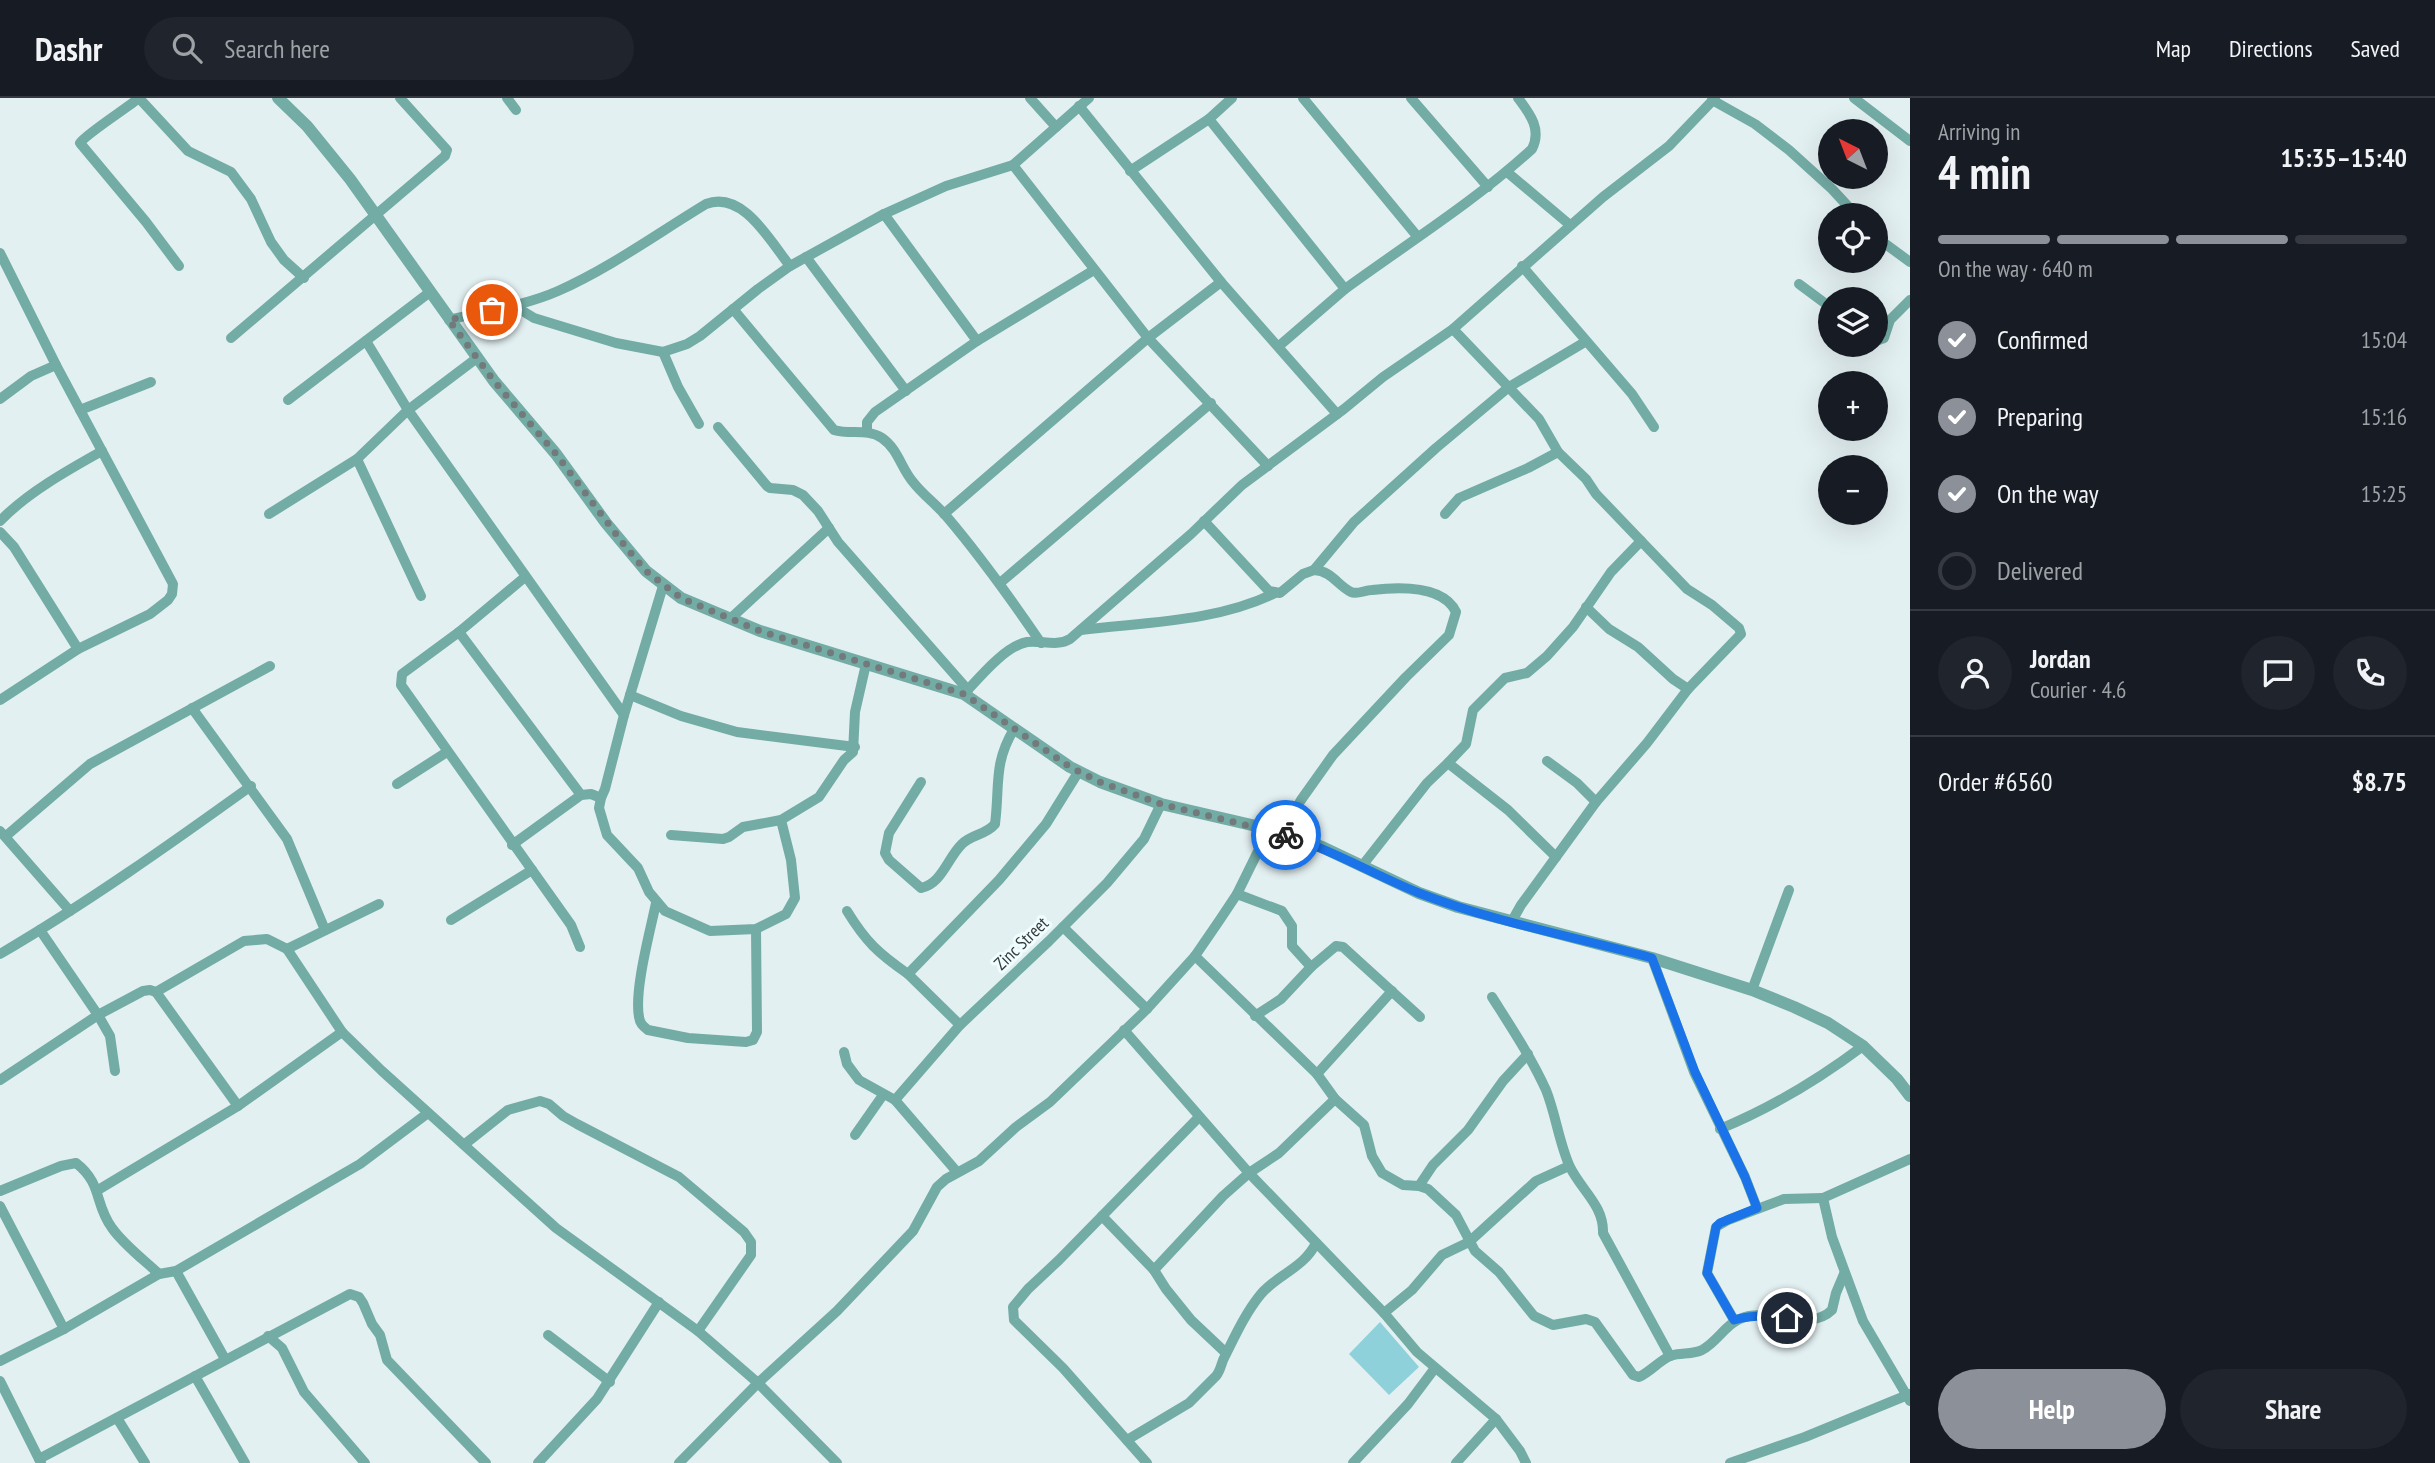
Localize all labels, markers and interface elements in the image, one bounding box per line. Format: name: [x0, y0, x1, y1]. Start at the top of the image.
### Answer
search box: [144, 17, 634, 80]
text: Dashr: [35, 27, 102, 70]
icon: search: [168, 29, 206, 67]
text: Search here: [224, 32, 330, 65]
text: Map: [2156, 33, 2191, 64]
text: Directions: [2229, 33, 2313, 64]
text: Saved: [2351, 33, 2400, 64]
text: Arriving in: [1938, 117, 2020, 146]
north arrow: [1818, 119, 1888, 189]
map controls: [1818, 119, 1888, 525]
text: 15:35–15:40: [2280, 141, 2407, 174]
text: 4 min: [1938, 142, 2031, 202]
button: locate: [1818, 203, 1888, 273]
text: On the way · 640 m: [1938, 254, 2093, 283]
pin: [462, 280, 522, 340]
button: layers: [1818, 287, 1888, 357]
icon: bag: [473, 291, 511, 329]
icon: check: [1938, 321, 1976, 359]
text: Confirmed: [1997, 323, 2088, 356]
text: 15:04: [2361, 325, 2407, 354]
button: +: [1818, 371, 1888, 441]
icon: check: [1938, 398, 1976, 436]
text: Preparing: [1997, 400, 2083, 433]
text: 15:16: [2361, 402, 2407, 431]
button: −: [1818, 455, 1888, 525]
icon: check: [1938, 475, 1976, 513]
text: On the way: [1997, 477, 2099, 510]
text: 15:25: [2361, 479, 2407, 508]
text: Delivered: [1997, 554, 2083, 587]
button: person: [1938, 636, 2012, 710]
button: chat: [2241, 636, 2315, 710]
button: phone: [2333, 636, 2407, 710]
text: Jordan: [2030, 642, 2091, 675]
text: Courier · 4.6: [2030, 675, 2126, 704]
text: Order #6560: [1938, 765, 2053, 798]
text: $8.75: [2352, 765, 2407, 798]
courier: [1251, 800, 1321, 870]
icon: bike: [1267, 816, 1305, 854]
street label: Zinc Street: [989, 911, 1053, 974]
pin: [1757, 1288, 1817, 1348]
icon: home: [1768, 1299, 1806, 1337]
button: Help: [1938, 1369, 2166, 1449]
button: Share: [2180, 1369, 2407, 1449]

